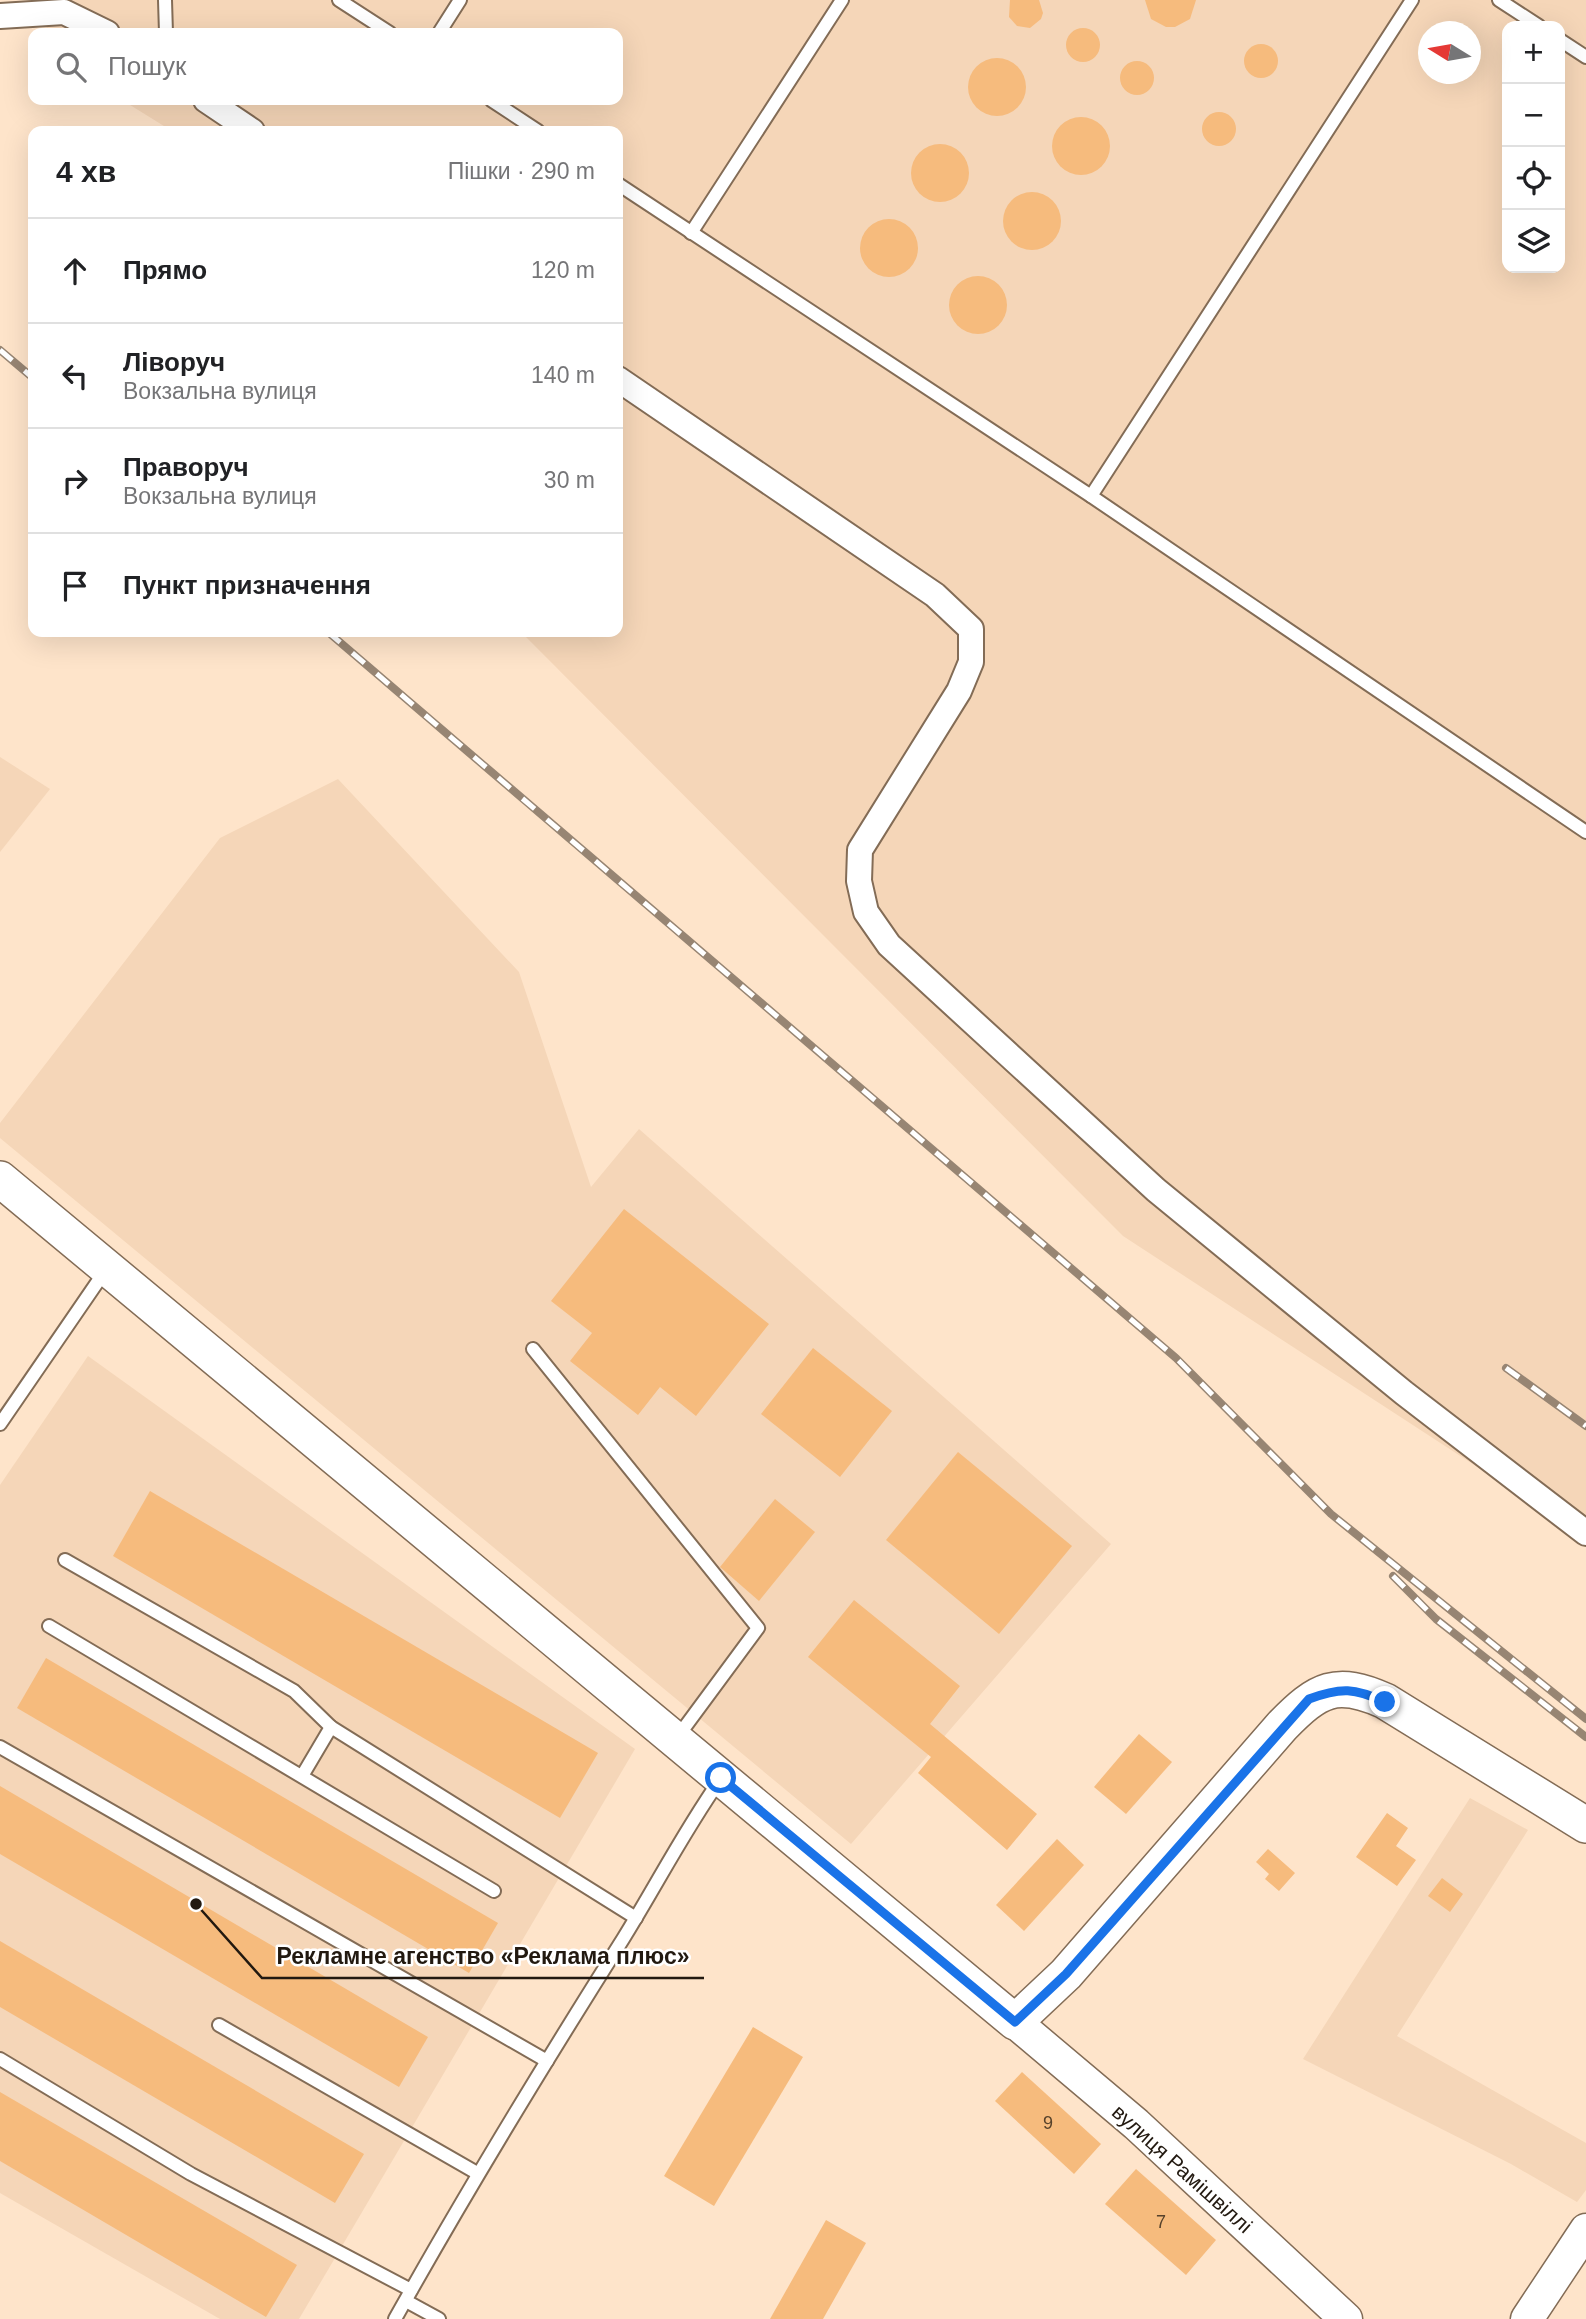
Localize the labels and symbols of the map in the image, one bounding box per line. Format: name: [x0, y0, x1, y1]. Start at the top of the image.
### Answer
north arrow: [1418, 21, 1481, 84]
route end: [1369, 1686, 1400, 1717]
route start: [705, 1762, 736, 1793]
callout: Рекламне агенство «Реклама плюс»: [262, 1934, 704, 1978]
text: Рекламне агенство «Реклама плюс»: [276, 1943, 690, 1969]
street label: вулиця Рамішвіллі: [1108, 2100, 1257, 2237]
house number: 9: [1043, 2113, 1053, 2133]
house number: 7: [1156, 2212, 1166, 2232]

